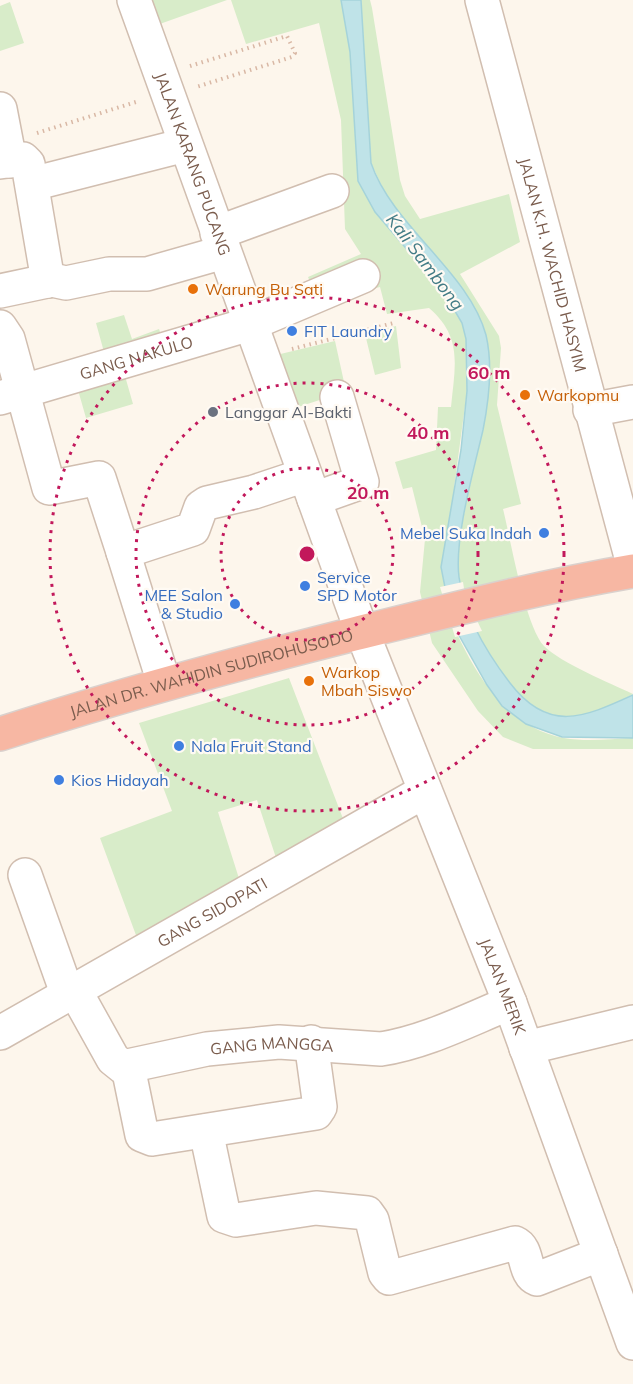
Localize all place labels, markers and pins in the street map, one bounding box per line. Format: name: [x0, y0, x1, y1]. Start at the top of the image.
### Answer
place label: Warung Bu Sati: [205, 279, 323, 299]
marker: Warung Bu Sati: [186, 282, 200, 296]
place label: FIT Laundry: [304, 321, 393, 341]
marker: FIT Laundry: [285, 324, 299, 338]
place label: Warkopmu: [537, 385, 619, 405]
marker: Warkopmu: [518, 388, 532, 402]
place label: Langgar Al-Bakti: [225, 402, 352, 422]
marker: Langgar Al-Bakti: [206, 405, 220, 419]
place label: Mebel Suka Indah: [400, 523, 532, 543]
marker: Mebel Suka Indah: [537, 526, 551, 540]
centre of rings: [297, 544, 317, 564]
place label: Service SPD Motor: [317, 567, 397, 605]
marker: Service SPD Motor: [298, 579, 312, 593]
place label: MEE Salon & Studio: [144, 585, 223, 623]
marker: MEE Salon & Studio: [228, 597, 242, 611]
place label: Warkop Mbah Siswo: [321, 662, 412, 700]
marker: Warkop Mbah Siswo: [302, 674, 316, 688]
place label: Nala Fruit Stand: [191, 736, 312, 756]
marker: Nala Fruit Stand: [172, 739, 186, 753]
place label: Kios Hidayah: [71, 770, 169, 790]
marker: Kios Hidayah: [52, 773, 66, 787]

